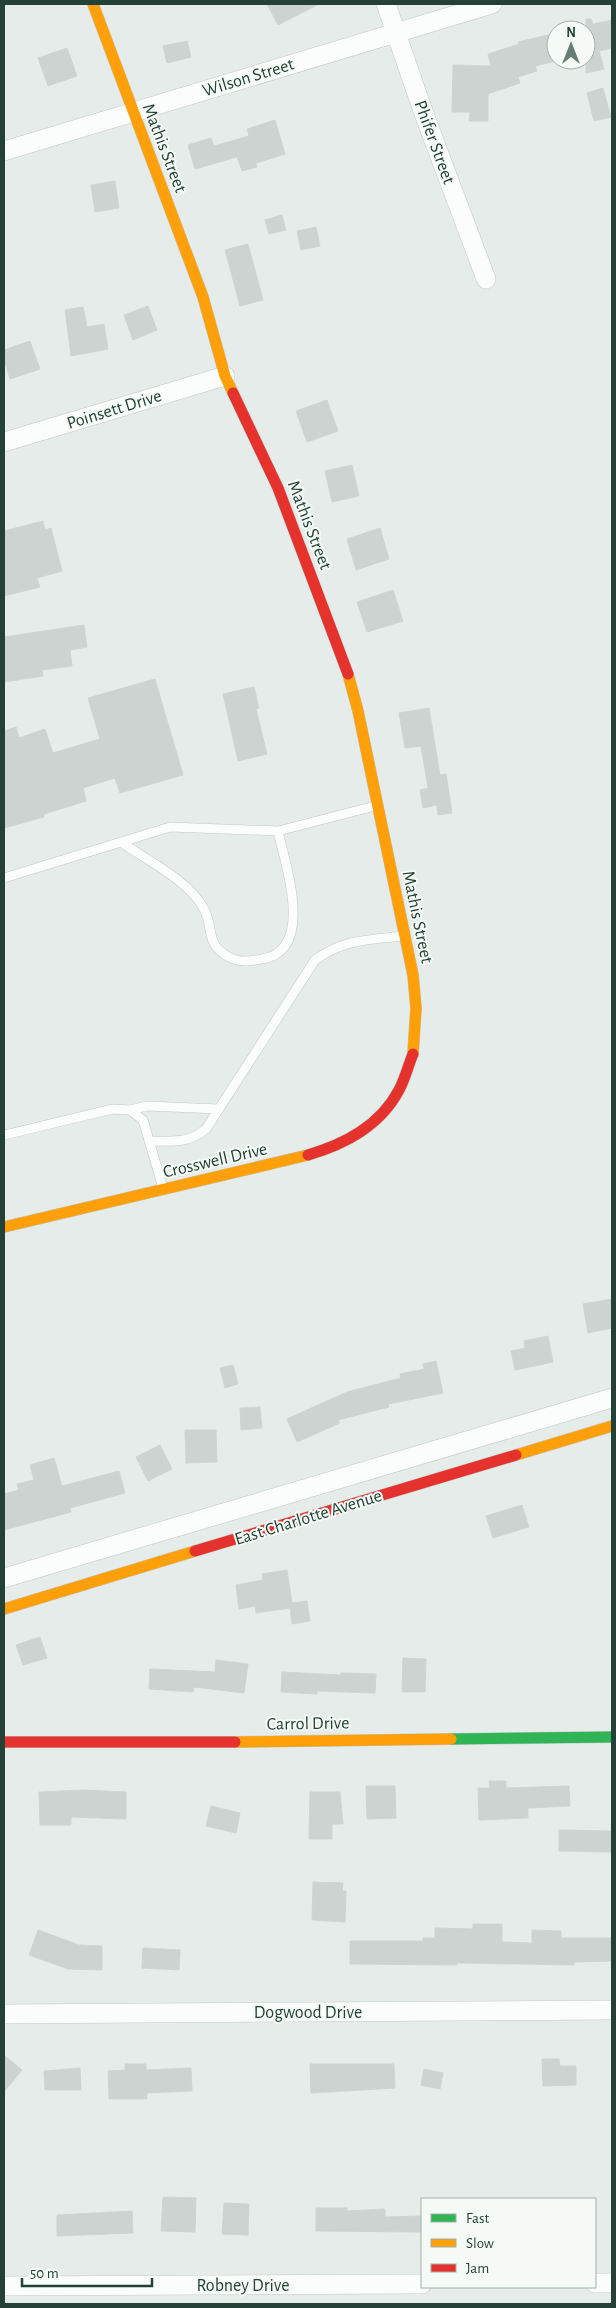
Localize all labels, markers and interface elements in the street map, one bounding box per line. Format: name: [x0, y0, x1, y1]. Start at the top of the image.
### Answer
north arrow: [546, 20, 596, 70]
text: N: [566, 26, 576, 40]
street label: Wilson Street: [200, 55, 297, 100]
street label: Phifer Street: [411, 98, 458, 187]
street label: Mathis Street: [139, 101, 189, 196]
street label: Poinsett Drive: [65, 387, 164, 433]
street label: Mathis Street: [284, 478, 334, 573]
street label: Mathis Street: [398, 869, 436, 965]
street label: Crosswell Drive: [161, 1140, 269, 1182]
street label: East Charlotte Avenue: [233, 1487, 384, 1549]
street label: Carrol Drive: [266, 1714, 350, 1734]
street label: Dogwood Drive: [254, 2004, 362, 2022]
legend: [421, 2198, 596, 2288]
text: Fast: [466, 2211, 490, 2226]
text: Slow: [466, 2236, 494, 2251]
scale bar: [22, 2256, 152, 2288]
text: Jam: [466, 2261, 489, 2276]
text: 50 m: [30, 2266, 59, 2281]
street label: Robney Drive: [197, 2277, 289, 2295]

